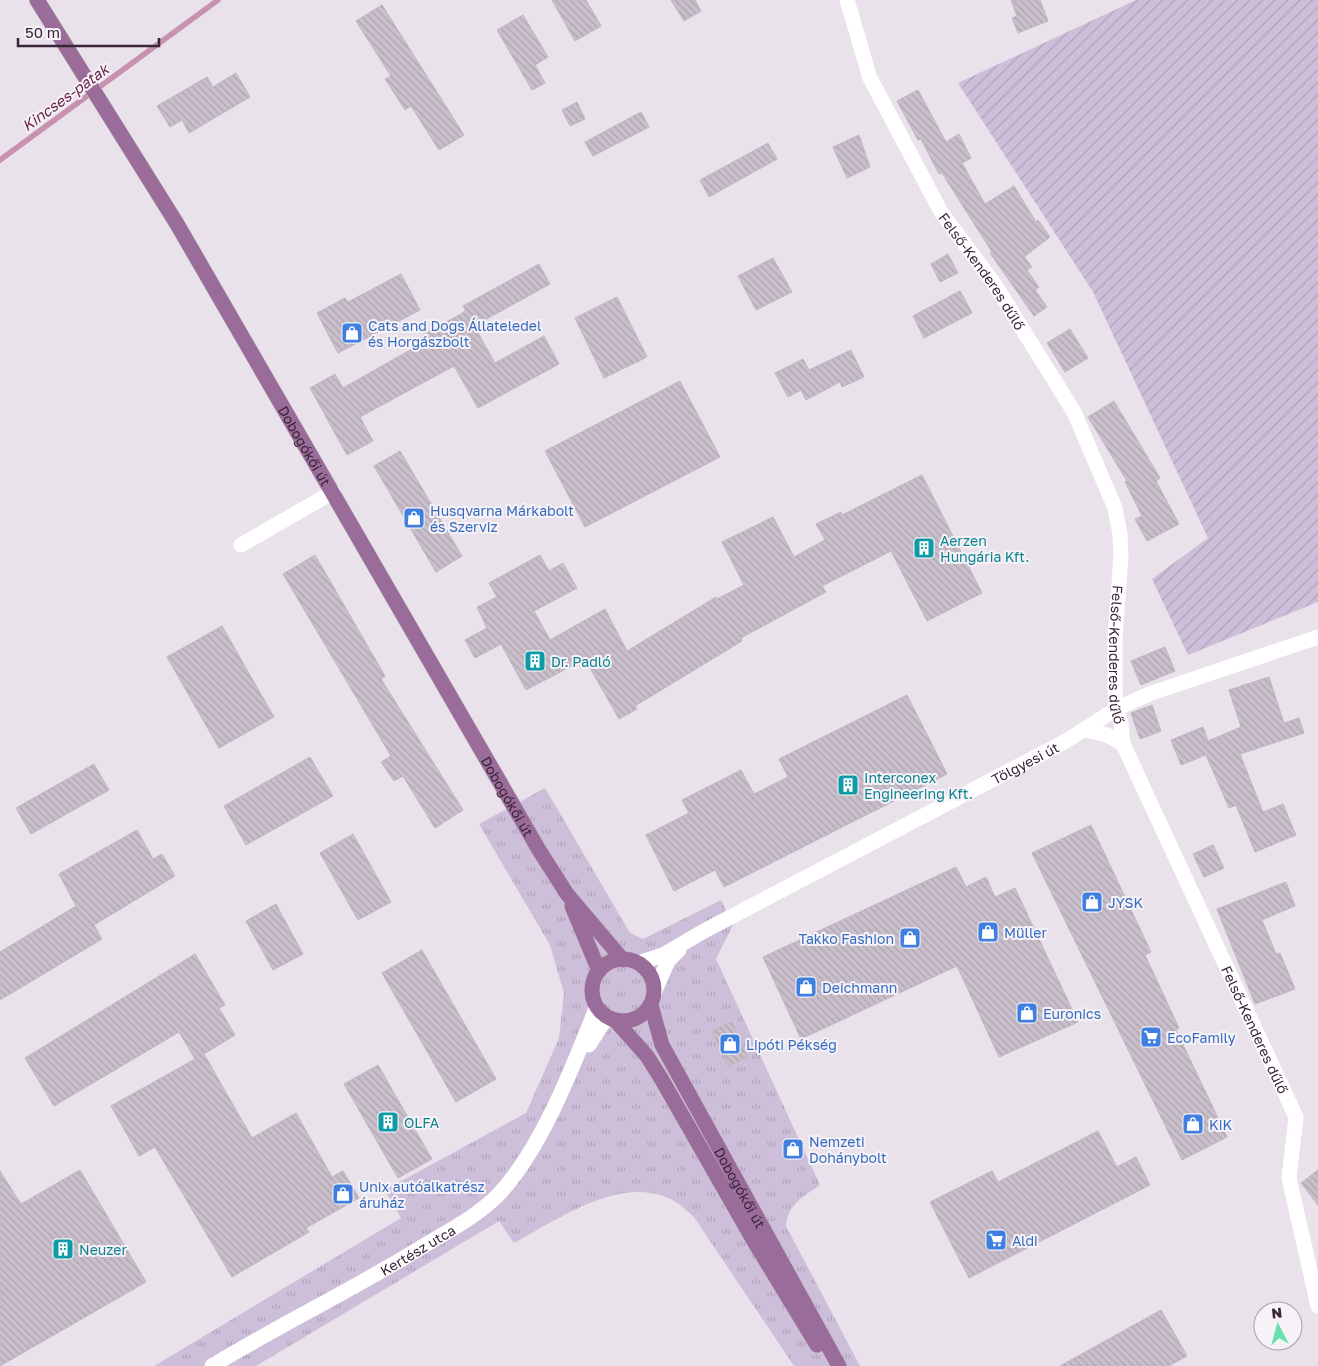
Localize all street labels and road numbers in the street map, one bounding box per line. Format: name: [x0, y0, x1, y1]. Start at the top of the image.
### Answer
street label: Felső-Kenderes dűlő: [936, 209, 1029, 333]
street label: Dobogókői út: [275, 402, 335, 489]
street label: Felső-Kenderes dűlő: [1107, 585, 1129, 727]
street label: Tölgyesi út: [988, 738, 1061, 787]
street label: Dobogókői út: [478, 753, 538, 839]
street label: Felső-Kenderes dűlő: [1218, 963, 1293, 1097]
street label: Dobogókői út: [711, 1144, 770, 1231]
street label: Kertész utca: [377, 1221, 458, 1279]

